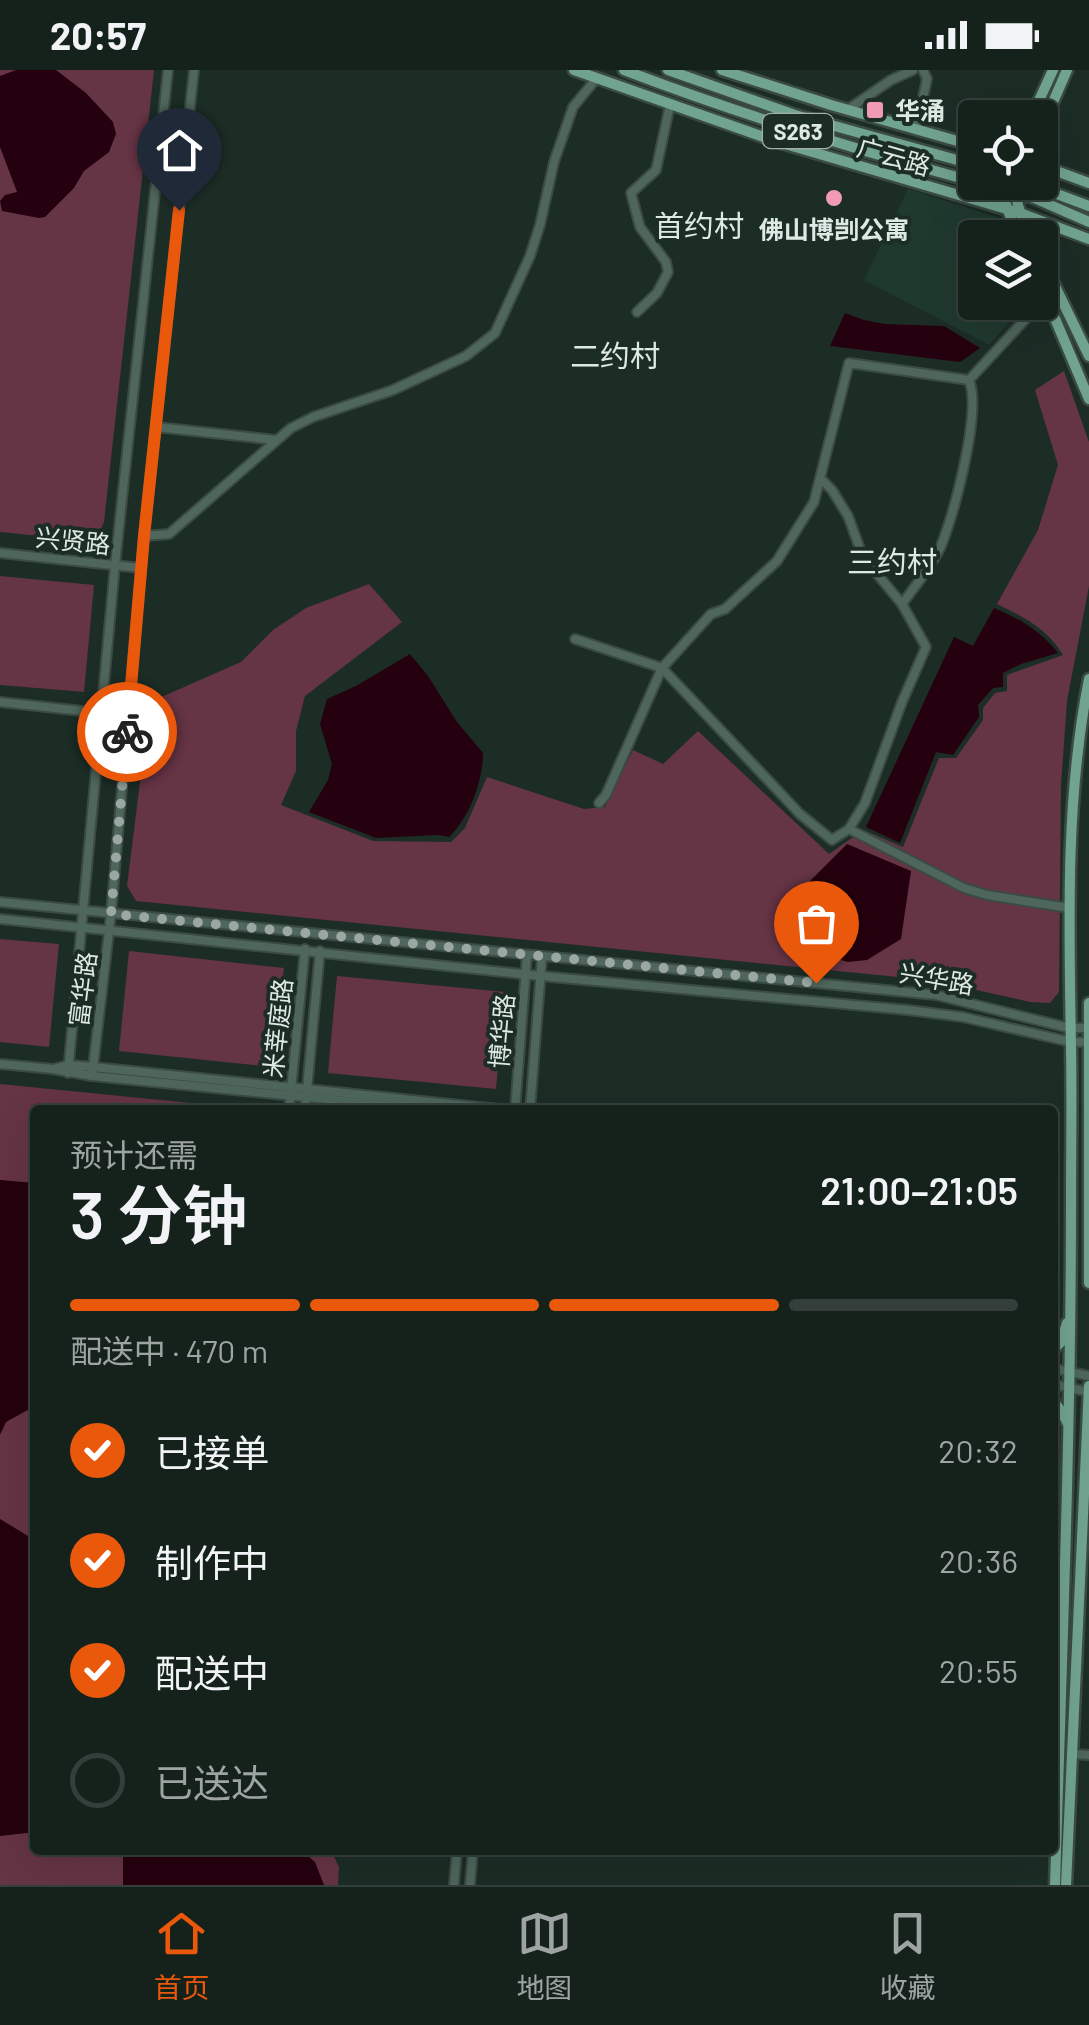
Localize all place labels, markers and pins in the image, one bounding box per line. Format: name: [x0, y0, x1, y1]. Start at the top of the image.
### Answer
place label: 华涌: [895, 95, 945, 125]
marker: 华涌: [864, 99, 886, 121]
pin: [137, 108, 222, 211]
marker: 佛山博剀公寓: [823, 187, 845, 209]
place label: 佛山博剀公寓: [759, 214, 909, 244]
pin: [774, 881, 859, 984]

